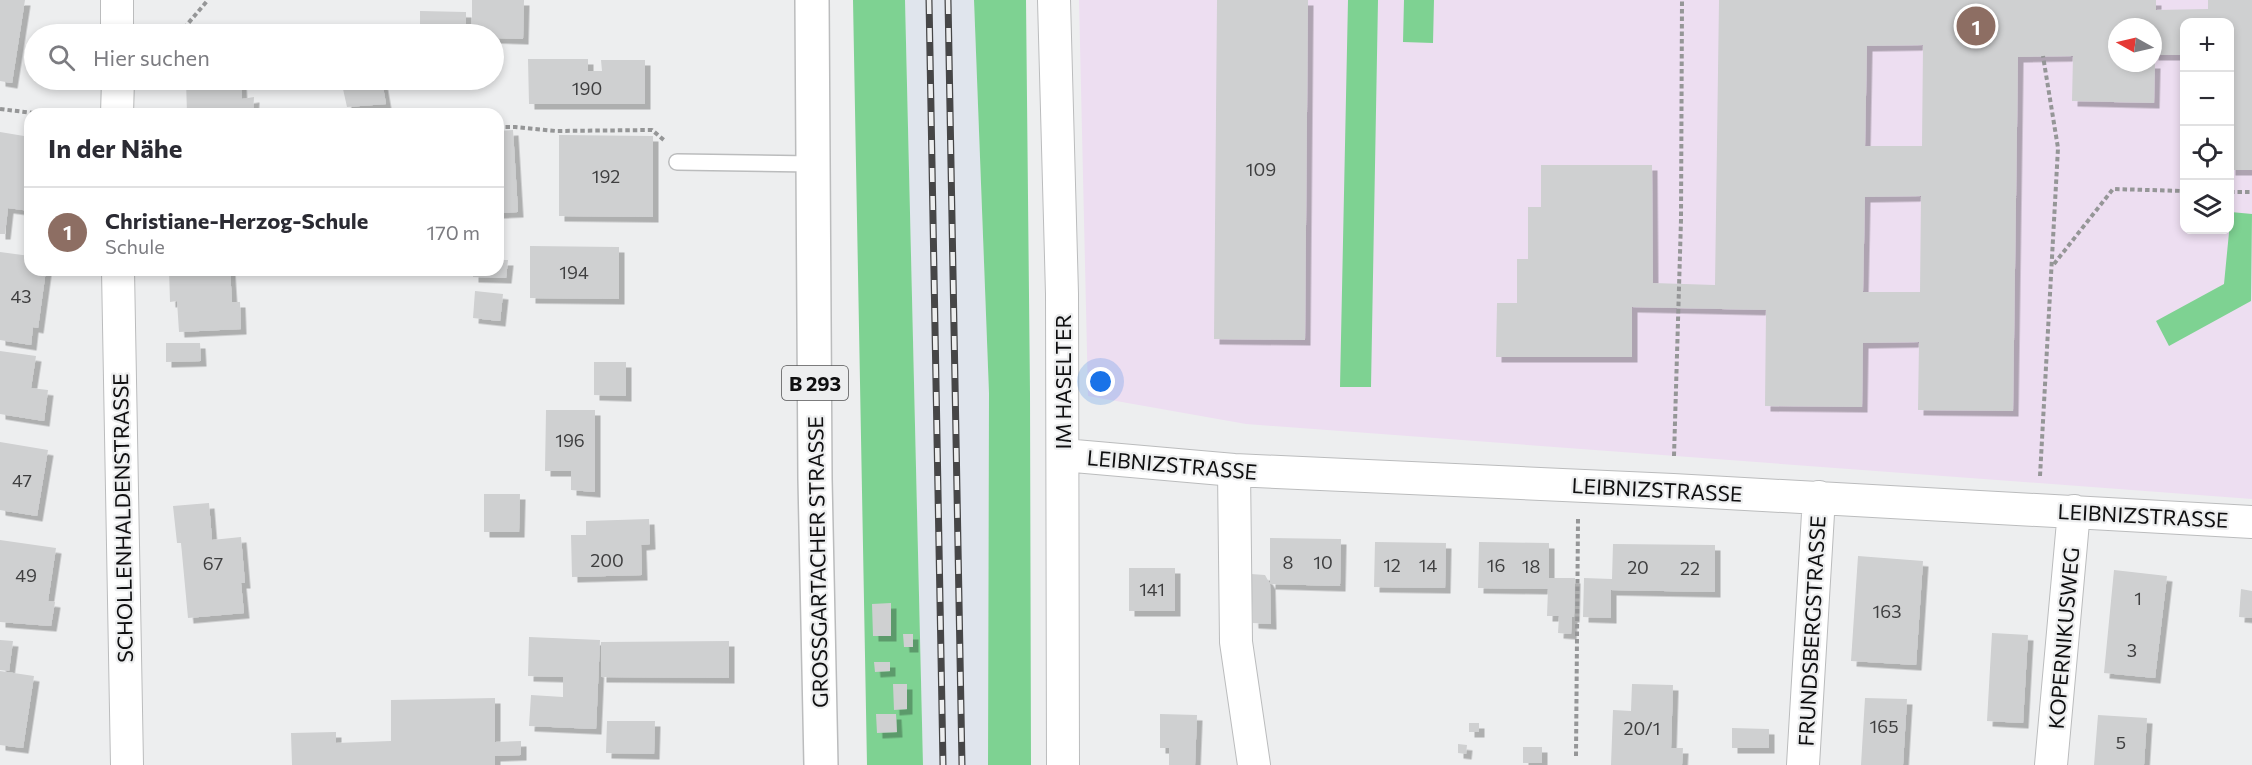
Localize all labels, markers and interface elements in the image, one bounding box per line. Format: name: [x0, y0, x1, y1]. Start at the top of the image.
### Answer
pin: 1: [1956, 3, 1996, 48]
north arrow: [2108, 18, 2162, 72]
map controls: [2180, 18, 2234, 234]
button: +: [2180, 18, 2234, 72]
search box: [24, 24, 504, 90]
icon: search: [45, 41, 78, 74]
text: Hier suchen: [93, 44, 210, 71]
button: −: [2180, 72, 2234, 126]
house number: 190: [572, 77, 602, 99]
button: locate: [2180, 126, 2234, 180]
text: In der Nähe: [48, 132, 183, 163]
house number: 109: [1246, 158, 1276, 180]
house number: 192: [592, 165, 620, 187]
button: layers: [2180, 180, 2234, 234]
text: Christiane-Herzog-Schule: [105, 207, 368, 234]
text: 1: [63, 220, 72, 244]
text: 170 m: [427, 220, 480, 244]
text: Schule: [105, 234, 165, 258]
house number: 194: [559, 261, 589, 283]
house number: 43: [10, 285, 32, 307]
street label: IM HASELTER: [1050, 315, 1075, 449]
road number: B 293: [782, 366, 848, 400]
your location: [1086, 367, 1115, 396]
street label: SCHOLLENHALDENSTRASSE: [107, 373, 137, 663]
street label: GROSSGARTACHER STRASSE: [802, 416, 832, 708]
house number: 196: [555, 429, 585, 451]
street label: LEIBNIZSTRASSE: [1086, 444, 1258, 484]
house number: 47: [12, 469, 32, 491]
street label: LEIBNIZSTRASSE: [1571, 472, 1743, 506]
street label: LEIBNIZSTRASSE: [2057, 498, 2229, 532]
street label: FRUNDSBERGSTRASSE: [1792, 515, 1830, 747]
street label: KOPERNIKUSWEG: [2043, 546, 2083, 730]
house number: 200: [590, 549, 624, 571]
house number: 8: [1283, 551, 1294, 573]
house number: 10: [1313, 551, 1333, 573]
house number: 67: [203, 552, 223, 574]
house number: 12: [1383, 554, 1401, 576]
house number: 14: [1419, 554, 1437, 576]
house number: 16: [1487, 554, 1505, 576]
house number: 18: [1522, 555, 1540, 577]
house number: 20: [1627, 556, 1649, 578]
house number: 22: [1680, 557, 1700, 579]
house number: 49: [15, 564, 37, 586]
house number: 141: [1139, 578, 1165, 600]
house number: 1: [2134, 587, 2142, 609]
house number: 163: [1873, 600, 1901, 622]
house number: 3: [2127, 639, 2137, 661]
house number: 165: [1870, 715, 1898, 737]
house number: 20/1: [1623, 717, 1661, 739]
house number: 5: [2116, 731, 2126, 753]

